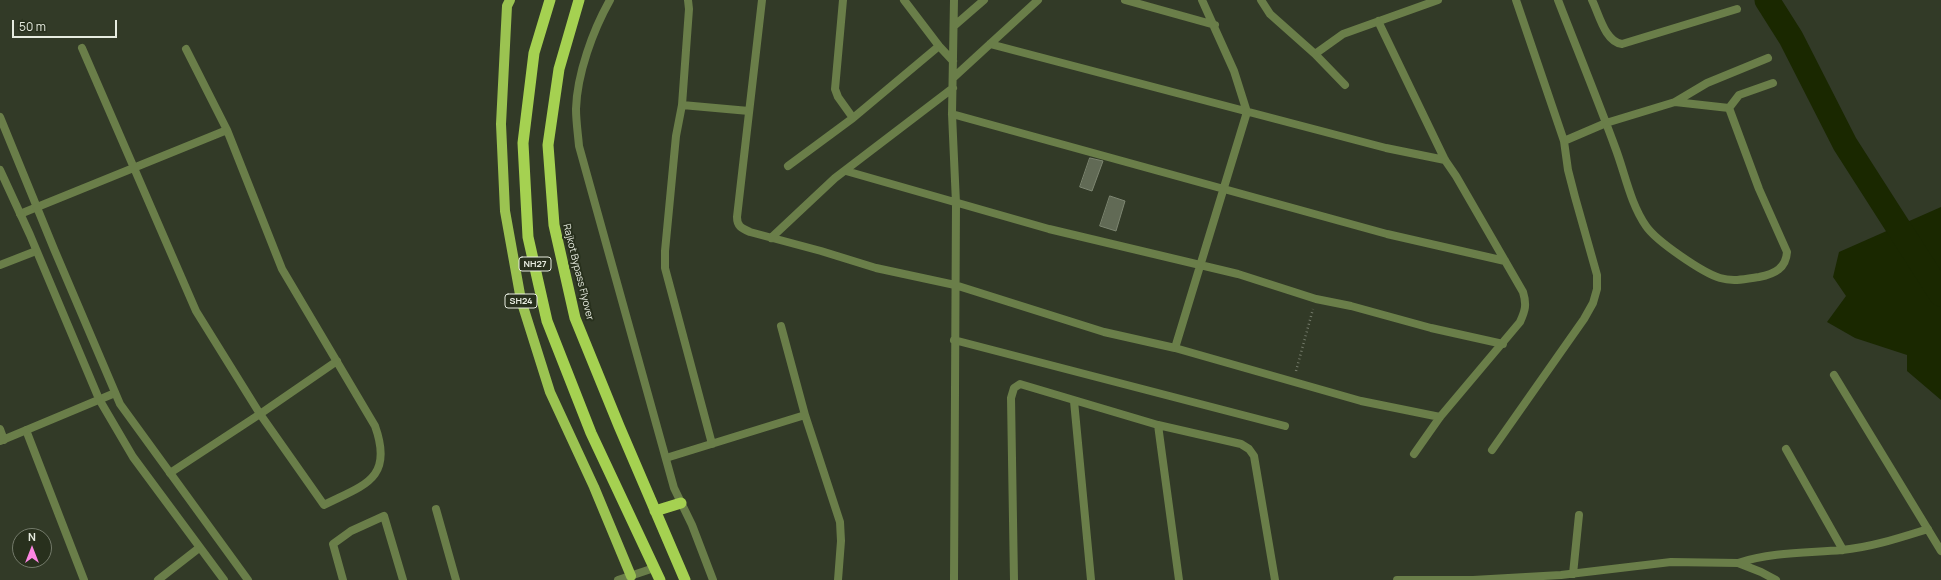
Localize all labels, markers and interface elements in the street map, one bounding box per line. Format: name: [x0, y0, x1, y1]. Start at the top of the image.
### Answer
scale bar: [14, 12, 119, 38]
text: 50 m: [19, 18, 46, 35]
street label: Rajkot Bypass Flyover: [560, 223, 596, 321]
road number: NH27: [519, 257, 551, 271]
road number: SH24: [505, 294, 537, 308]
north arrow: [12, 528, 52, 568]
text: N: [28, 529, 36, 544]

